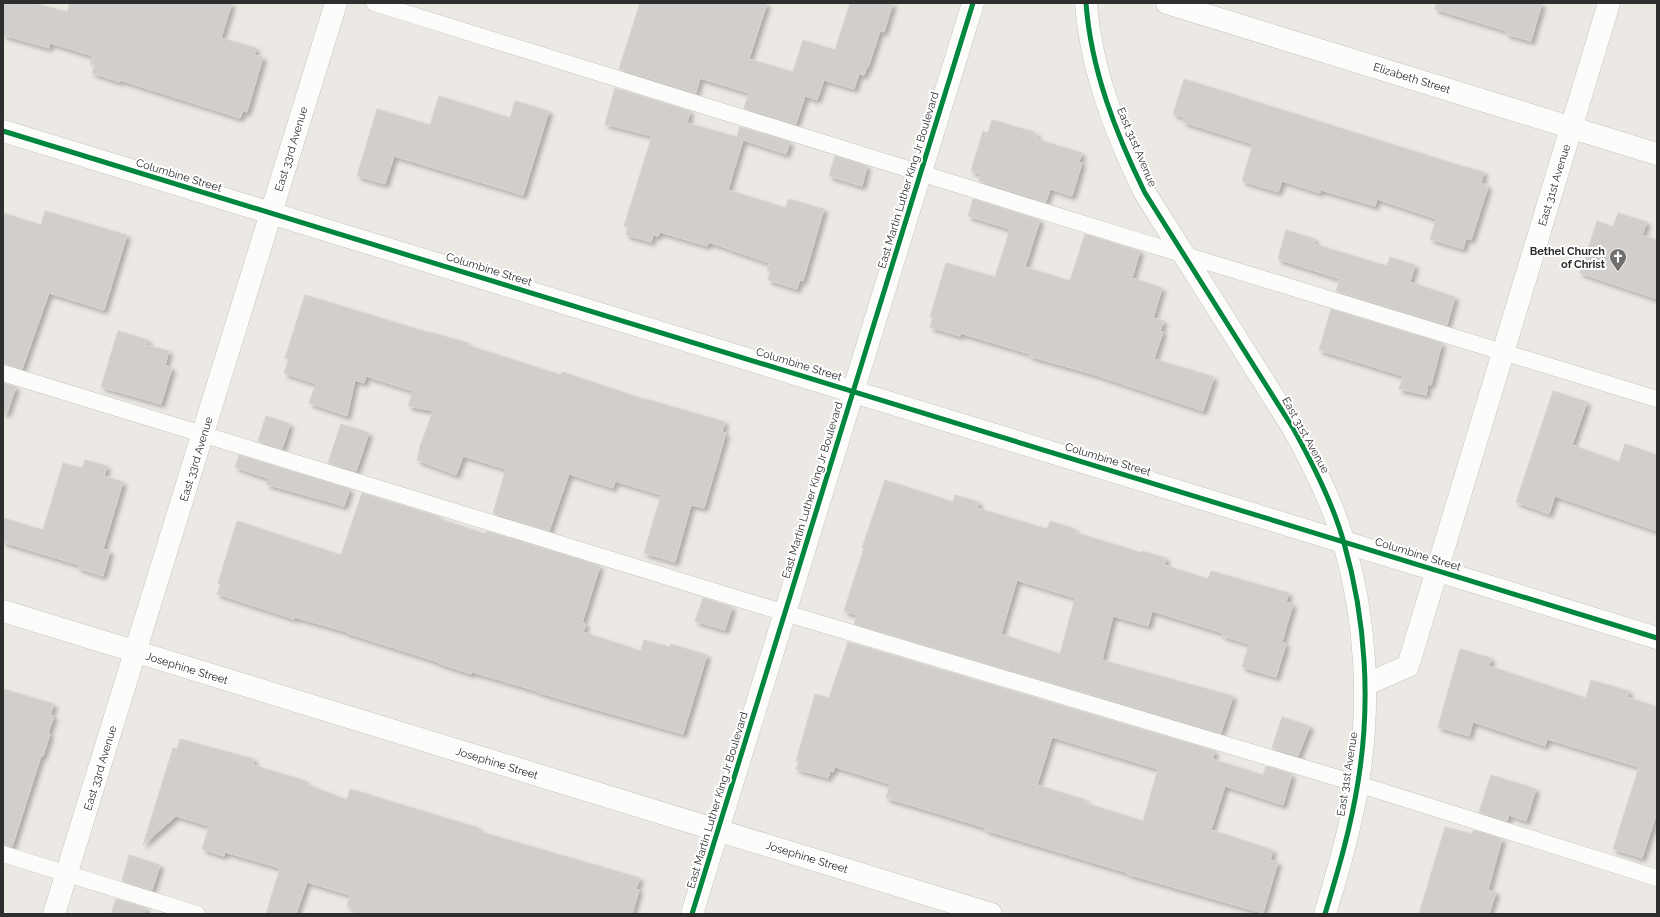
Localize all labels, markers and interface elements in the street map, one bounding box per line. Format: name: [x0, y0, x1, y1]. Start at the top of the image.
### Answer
street label: Elizabeth Street: [1372, 61, 1452, 96]
street label: East Martin Luther King Jr Boulevard: [875, 90, 942, 270]
street label: East 33rd Avenue: [272, 105, 311, 193]
street label: East 31st Avenue: [1114, 105, 1159, 189]
street label: East 31st Avenue: [1536, 142, 1573, 228]
street label: Columbine Street: [134, 156, 224, 195]
place label: Bethel Church of Christ: [1530, 245, 1606, 271]
church icon: Bethel Church of Christ: [1608, 247, 1628, 272]
street label: Columbine Street: [444, 250, 534, 289]
street label: Columbine Street: [754, 345, 844, 384]
street label: East 31st Avenue: [1279, 395, 1332, 476]
street label: East Martin Luther King Jr Boulevard: [779, 400, 846, 580]
street label: East 33rd Avenue: [177, 415, 216, 503]
street label: Columbine Street: [1063, 440, 1153, 479]
street label: Columbine Street: [1373, 535, 1463, 574]
street label: Josephine Street: [144, 650, 230, 687]
street label: East Martin Luther King Jr Boulevard: [684, 710, 751, 890]
street label: East 33rd Avenue: [81, 724, 120, 812]
street label: East 31st Avenue: [1334, 730, 1361, 817]
street label: Josephine Street: [454, 745, 540, 782]
street label: Josephine Street: [764, 839, 850, 876]

